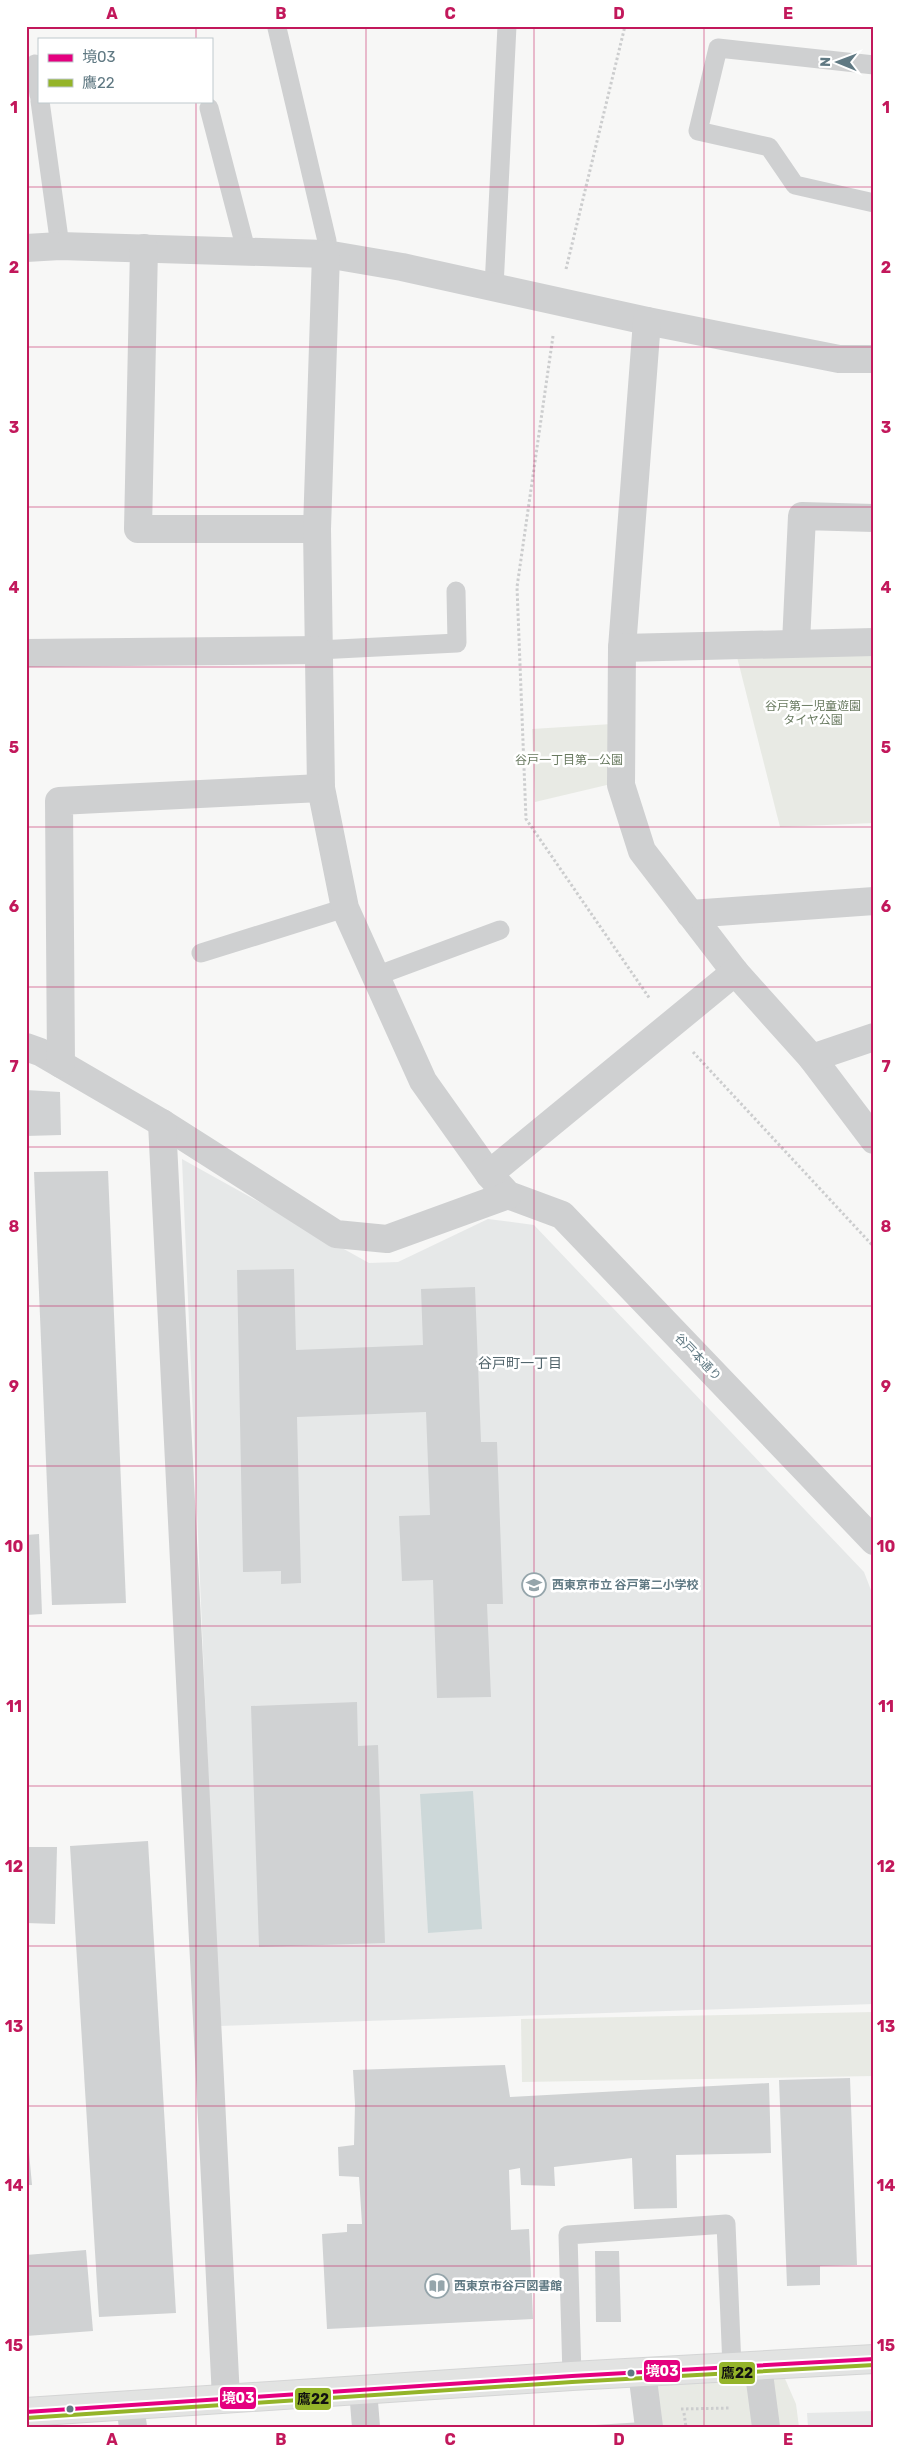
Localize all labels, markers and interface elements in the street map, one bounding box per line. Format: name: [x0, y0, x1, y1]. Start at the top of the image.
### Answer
text: A: [106, 4, 118, 23]
text: B: [275, 4, 287, 23]
text: C: [444, 4, 456, 23]
text: D: [613, 4, 625, 23]
text: E: [783, 4, 793, 23]
legend: [38, 38, 212, 102]
north arrow: [812, 38, 862, 88]
text: 境03: [82, 48, 116, 66]
text: N: [817, 57, 834, 67]
text: 鷹22: [82, 74, 115, 92]
text: 1: [10, 98, 18, 117]
text: 1: [882, 98, 890, 117]
text: 2: [9, 258, 19, 277]
text: 2: [881, 258, 891, 277]
text: 3: [9, 418, 19, 437]
text: 3: [881, 418, 891, 437]
text: 4: [9, 578, 20, 597]
text: 4: [881, 578, 892, 597]
park label: 谷戸第一児童遊園 タイヤ公園: [765, 699, 861, 727]
text: 5: [9, 738, 19, 757]
text: 5: [881, 738, 891, 757]
park label: 谷戸一丁目第一公園: [515, 753, 623, 767]
text: 6: [9, 897, 19, 916]
text: 6: [881, 897, 891, 916]
text: 7: [9, 1057, 19, 1076]
text: 7: [881, 1057, 891, 1076]
text: 8: [9, 1217, 20, 1236]
text: 8: [881, 1217, 892, 1236]
street label: 谷戸本通り: [672, 1331, 724, 1383]
district label: 谷戸町一丁目: [478, 1355, 562, 1372]
text: 9: [9, 1377, 19, 1396]
text: 9: [881, 1377, 891, 1396]
text: 10: [5, 1537, 24, 1556]
text: 10: [877, 1537, 896, 1556]
school or university icon: 西東京市立 谷戸第二小学校: [521, 1572, 547, 1598]
place label: 西東京市立 谷戸第二小学校: [552, 1578, 699, 1592]
text: 11: [6, 1697, 22, 1716]
text: 11: [878, 1697, 894, 1716]
text: 12: [5, 1857, 23, 1876]
text: 12: [877, 1857, 895, 1876]
text: 13: [5, 2017, 23, 2036]
text: 13: [877, 2017, 895, 2036]
text: 14: [5, 2176, 24, 2195]
text: 14: [877, 2176, 896, 2195]
library icon: 西東京市谷戸図書館: [424, 2273, 450, 2299]
place label: 西東京市谷戸図書館: [454, 2279, 562, 2293]
text: 15: [5, 2336, 23, 2355]
text: 15: [877, 2336, 895, 2355]
line badge: 境03: [643, 2359, 681, 2383]
line badge: 鷹22: [718, 2361, 756, 2385]
text: 境03: [646, 2363, 678, 2380]
text: 鷹22: [721, 2365, 753, 2382]
unlabelled marker: [626, 2368, 636, 2378]
line badge: 境03: [219, 2386, 257, 2410]
line badge: 鷹22: [294, 2387, 332, 2411]
text: 境03: [222, 2390, 254, 2407]
text: 鷹22: [297, 2391, 329, 2408]
unlabelled marker: [65, 2404, 75, 2414]
text: A: [106, 2430, 118, 2449]
text: B: [275, 2430, 287, 2449]
text: C: [444, 2430, 456, 2449]
text: D: [613, 2430, 625, 2449]
text: E: [783, 2430, 793, 2449]

